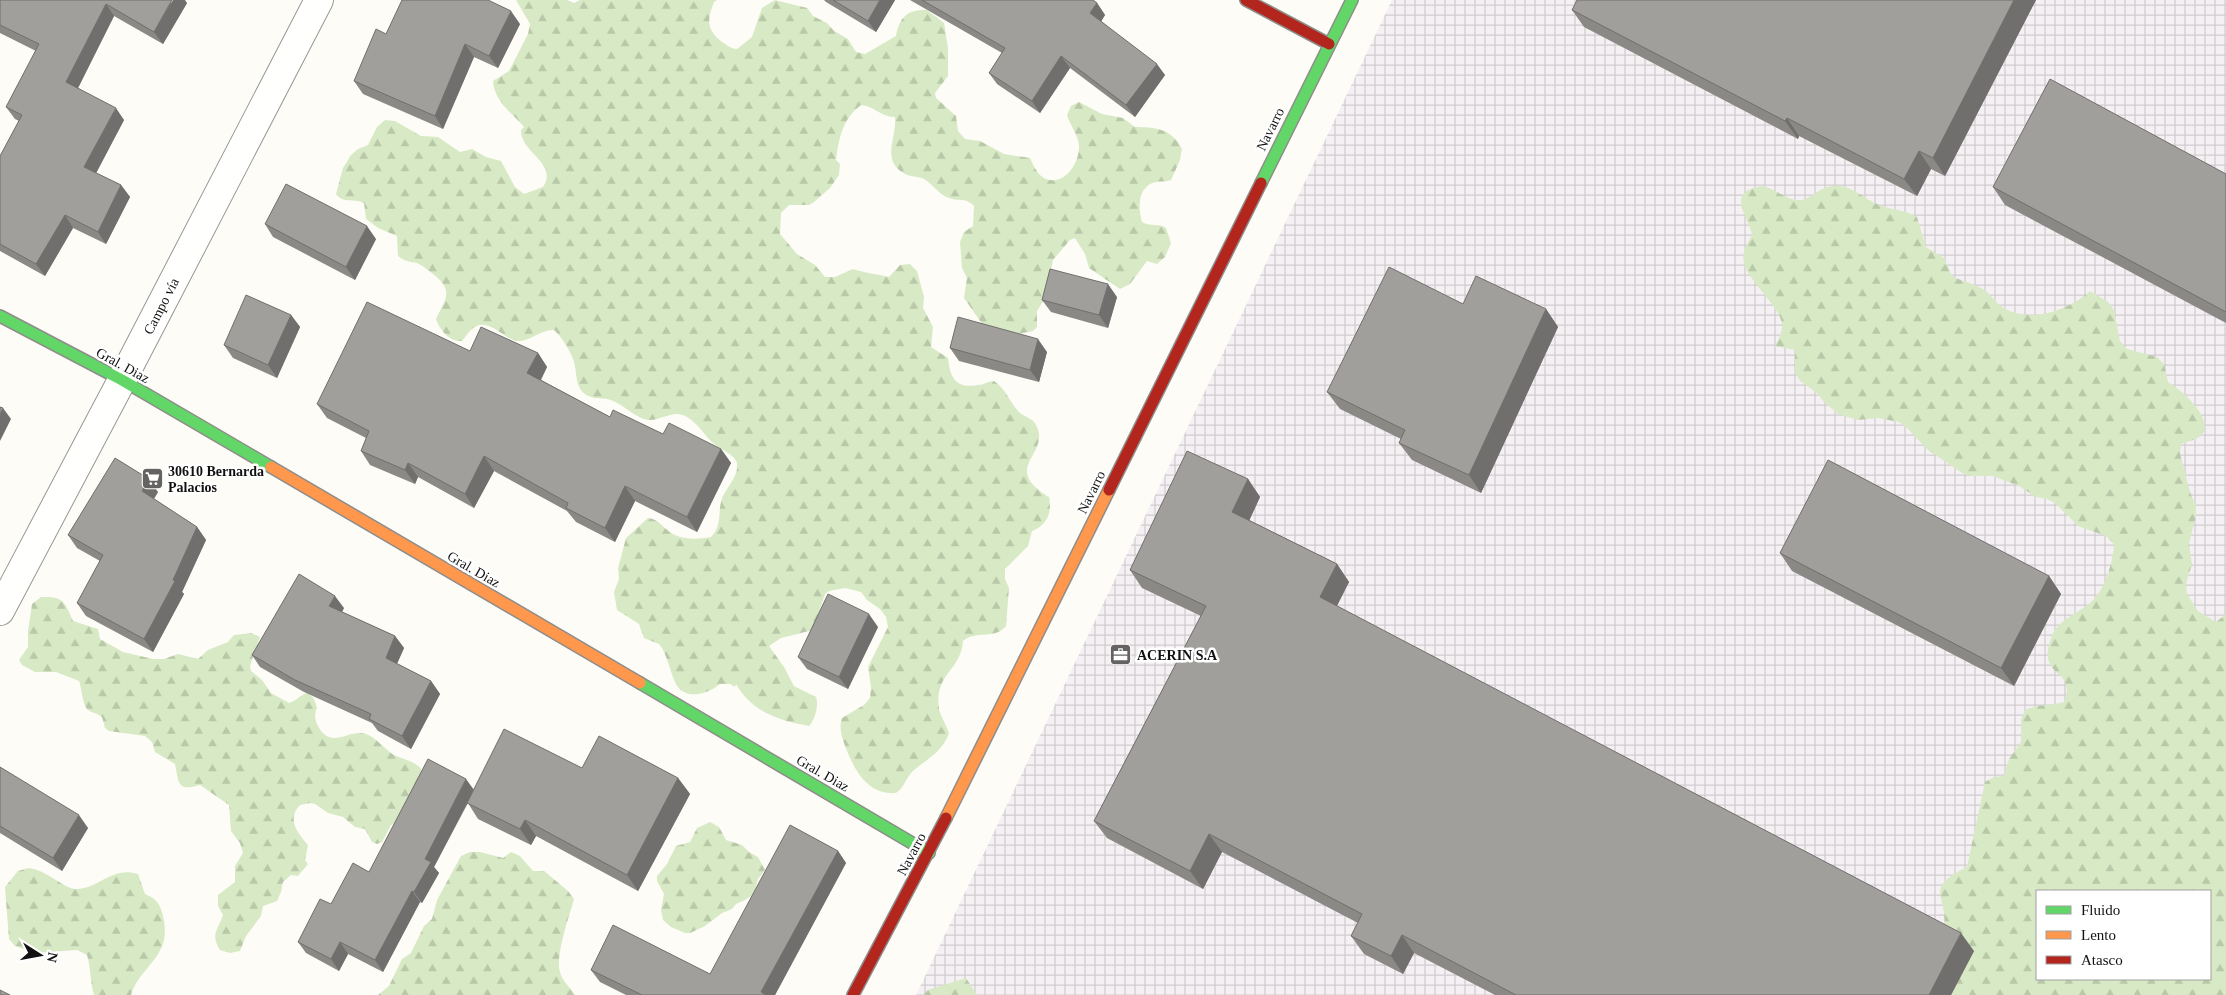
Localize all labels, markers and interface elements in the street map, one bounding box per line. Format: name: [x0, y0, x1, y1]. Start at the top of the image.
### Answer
street label: Navarro: [1254, 105, 1287, 153]
street label: Campo vía: [141, 275, 182, 337]
street label: Gral. Diaz: [94, 345, 152, 386]
place label: 30610 Bernarda Palacios: [168, 464, 264, 495]
supermarket icon: 30610 Bernarda Palacios: [140, 467, 164, 491]
street label: Navarro: [1075, 468, 1108, 516]
street label: Gral. Diaz: [445, 548, 503, 591]
office icon: ACERIN S.A: [1109, 643, 1133, 667]
place label: ACERIN S.A: [1137, 648, 1218, 663]
street label: Gral. Diaz: [794, 752, 852, 795]
street label: Navarro: [894, 830, 929, 878]
legend: [2036, 890, 2211, 980]
text: Fluido: [2081, 902, 2120, 918]
text: Lento: [2081, 927, 2116, 943]
north arrow: [15, 930, 65, 980]
text: N: [44, 951, 61, 964]
text: Atasco: [2081, 952, 2123, 968]

